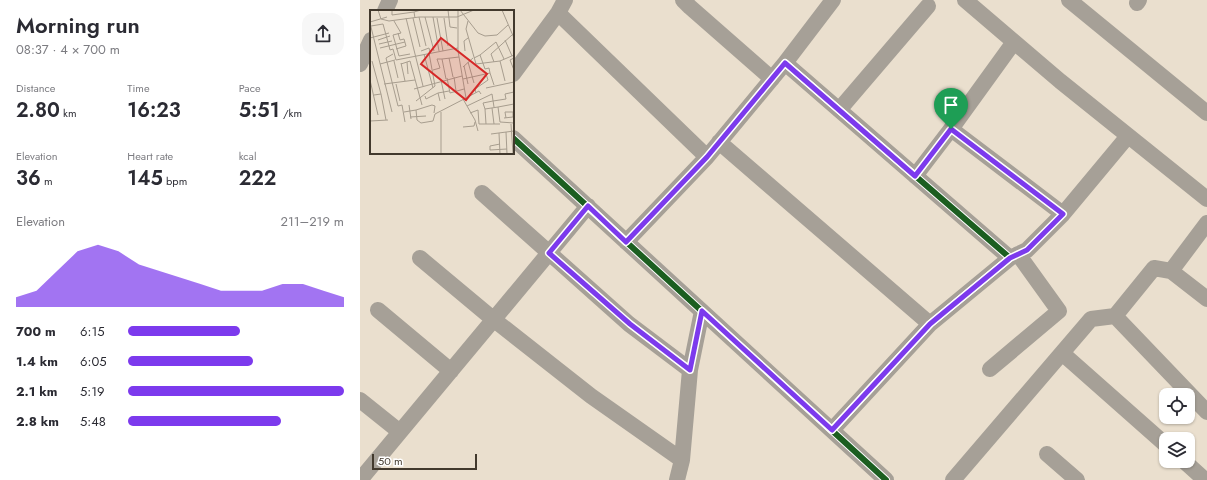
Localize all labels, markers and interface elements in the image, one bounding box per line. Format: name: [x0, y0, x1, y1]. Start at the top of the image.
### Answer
text: Morning run: [16, 9, 140, 41]
inset map: [370, 10, 514, 154]
button: share: [302, 13, 344, 55]
text: 08:37 · 4 × 700 m: [16, 40, 120, 59]
text: Distance: [16, 80, 55, 96]
text: Time: [127, 80, 150, 96]
text: Pace: [239, 80, 261, 96]
pin: [934, 88, 968, 129]
icon: arrive: [940, 94, 962, 116]
text: 2.80: [16, 96, 60, 125]
text: 16:23: [127, 96, 181, 125]
text: 5:51: [239, 96, 280, 125]
text: km: [60, 105, 77, 121]
text: /km: [280, 105, 302, 121]
text: Elevation: [16, 148, 58, 164]
text: Heart rate: [127, 148, 173, 164]
text: kcal: [239, 148, 256, 164]
text: 36: [16, 164, 41, 193]
text: 145: [127, 164, 163, 193]
text: 222: [239, 164, 276, 193]
text: m: [41, 173, 53, 189]
text: bpm: [163, 173, 187, 189]
text: Elevation: [16, 212, 65, 231]
text: 211–219 m: [281, 212, 344, 231]
text: 700 m: [16, 322, 56, 341]
text: 6:15: [80, 322, 105, 341]
text: 1.4 km: [16, 352, 58, 371]
text: 6:05: [80, 352, 107, 371]
text: 2.1 km: [16, 382, 57, 401]
text: 5:19: [80, 382, 105, 401]
map controls: [1159, 388, 1195, 468]
button: locate: [1159, 388, 1195, 424]
text: 2.8 km: [16, 412, 59, 431]
text: 5:48: [80, 412, 106, 431]
button: layers: [1159, 432, 1195, 468]
scale bar: [372, 452, 477, 471]
text: 50 m: [378, 453, 403, 469]

